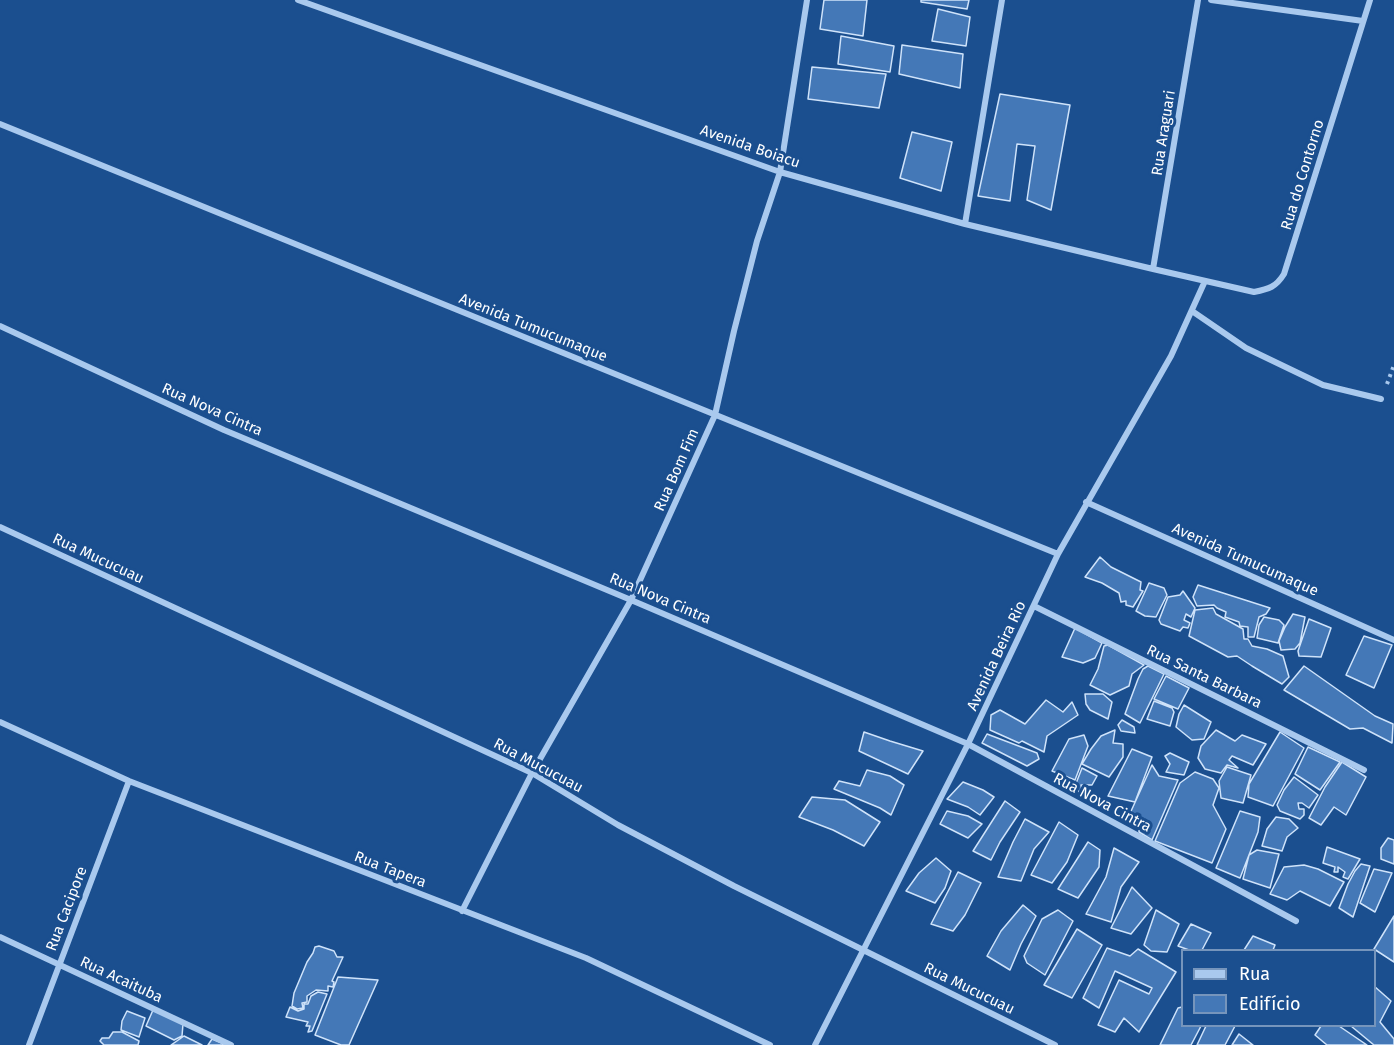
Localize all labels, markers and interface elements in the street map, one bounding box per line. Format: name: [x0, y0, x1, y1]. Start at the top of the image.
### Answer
street label: Rua Araguari: [1148, 89, 1180, 177]
street label: Rua do Contorno: [1278, 118, 1328, 232]
street label: Avenida Boiacu: [698, 122, 802, 172]
street label: Avenida Tumucumaque: [456, 290, 610, 366]
street label: Rua Nova Cintra: [159, 380, 265, 440]
street label: Rua Bom Fim: [651, 426, 703, 514]
street label: Avenida Tumucumaque: [1169, 520, 1321, 600]
street label: Rua Mucucuau: [49, 530, 147, 588]
street label: Rua Nova Cintra: [607, 570, 713, 628]
street label: Avenida Beira Rio: [964, 598, 1030, 714]
street label: Rua Santa Barbara: [1143, 641, 1265, 713]
street label: Rua Mucucuau: [490, 735, 586, 797]
street label: Rua Nova Cintra: [1050, 770, 1154, 836]
street label: Rua Tapera: [351, 848, 429, 892]
street label: Rua Cacipore: [43, 864, 91, 954]
legend: [1181, 949, 1376, 1027]
street label: Rua Acaituba: [77, 953, 165, 1007]
street label: Rua Mucucuau: [921, 959, 1017, 1019]
text: Rua: [1239, 963, 1270, 985]
text: Edifício: [1239, 993, 1301, 1015]

